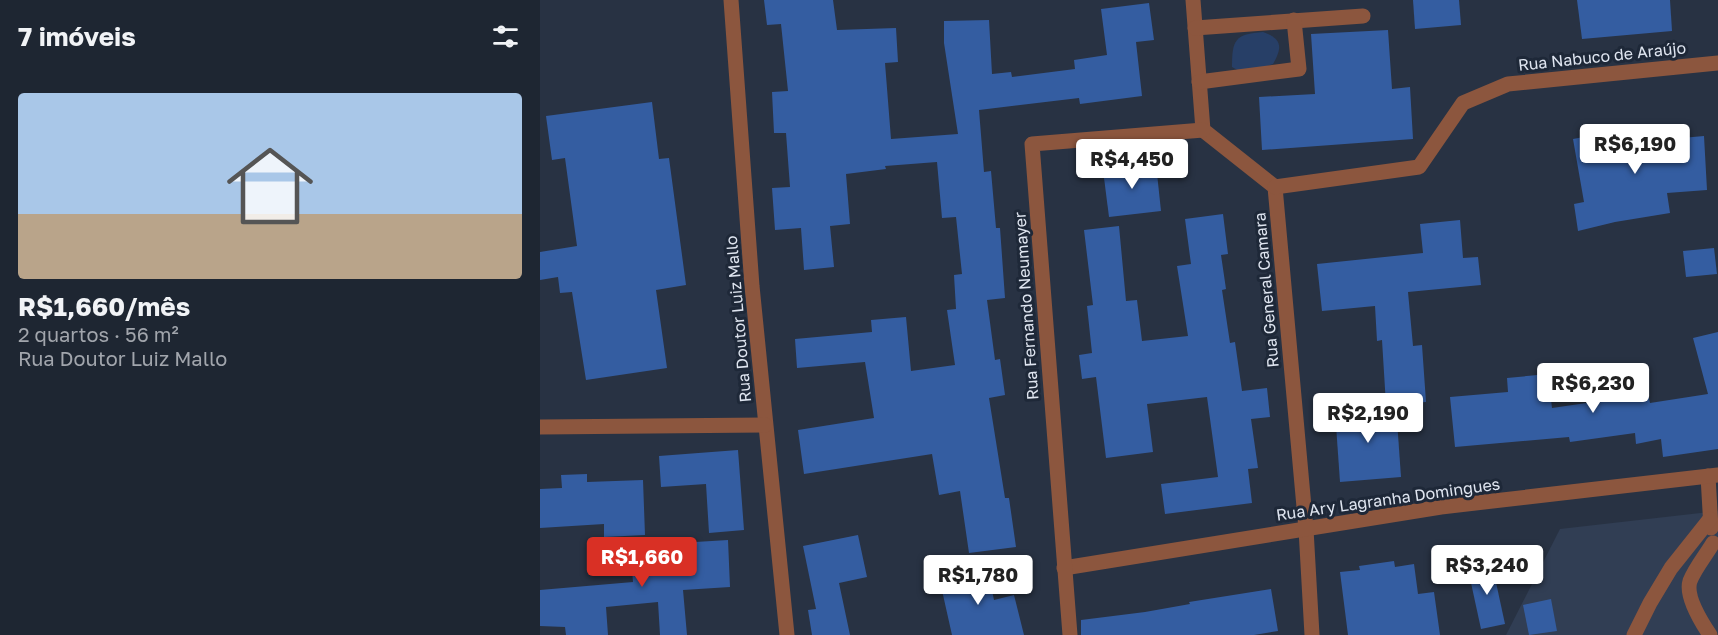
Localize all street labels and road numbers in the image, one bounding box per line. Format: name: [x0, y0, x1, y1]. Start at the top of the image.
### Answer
street label: Rua Nabuco de Araújo: [1517, 37, 1687, 75]
street label: Rua Fernando Neumayer: [1009, 211, 1043, 401]
street label: Rua General Camara: [1249, 212, 1283, 368]
street label: Rua Doutor Luiz Mallo: [721, 235, 755, 403]
street label: Rua Ary Lagranha Domingues: [1275, 473, 1501, 525]

